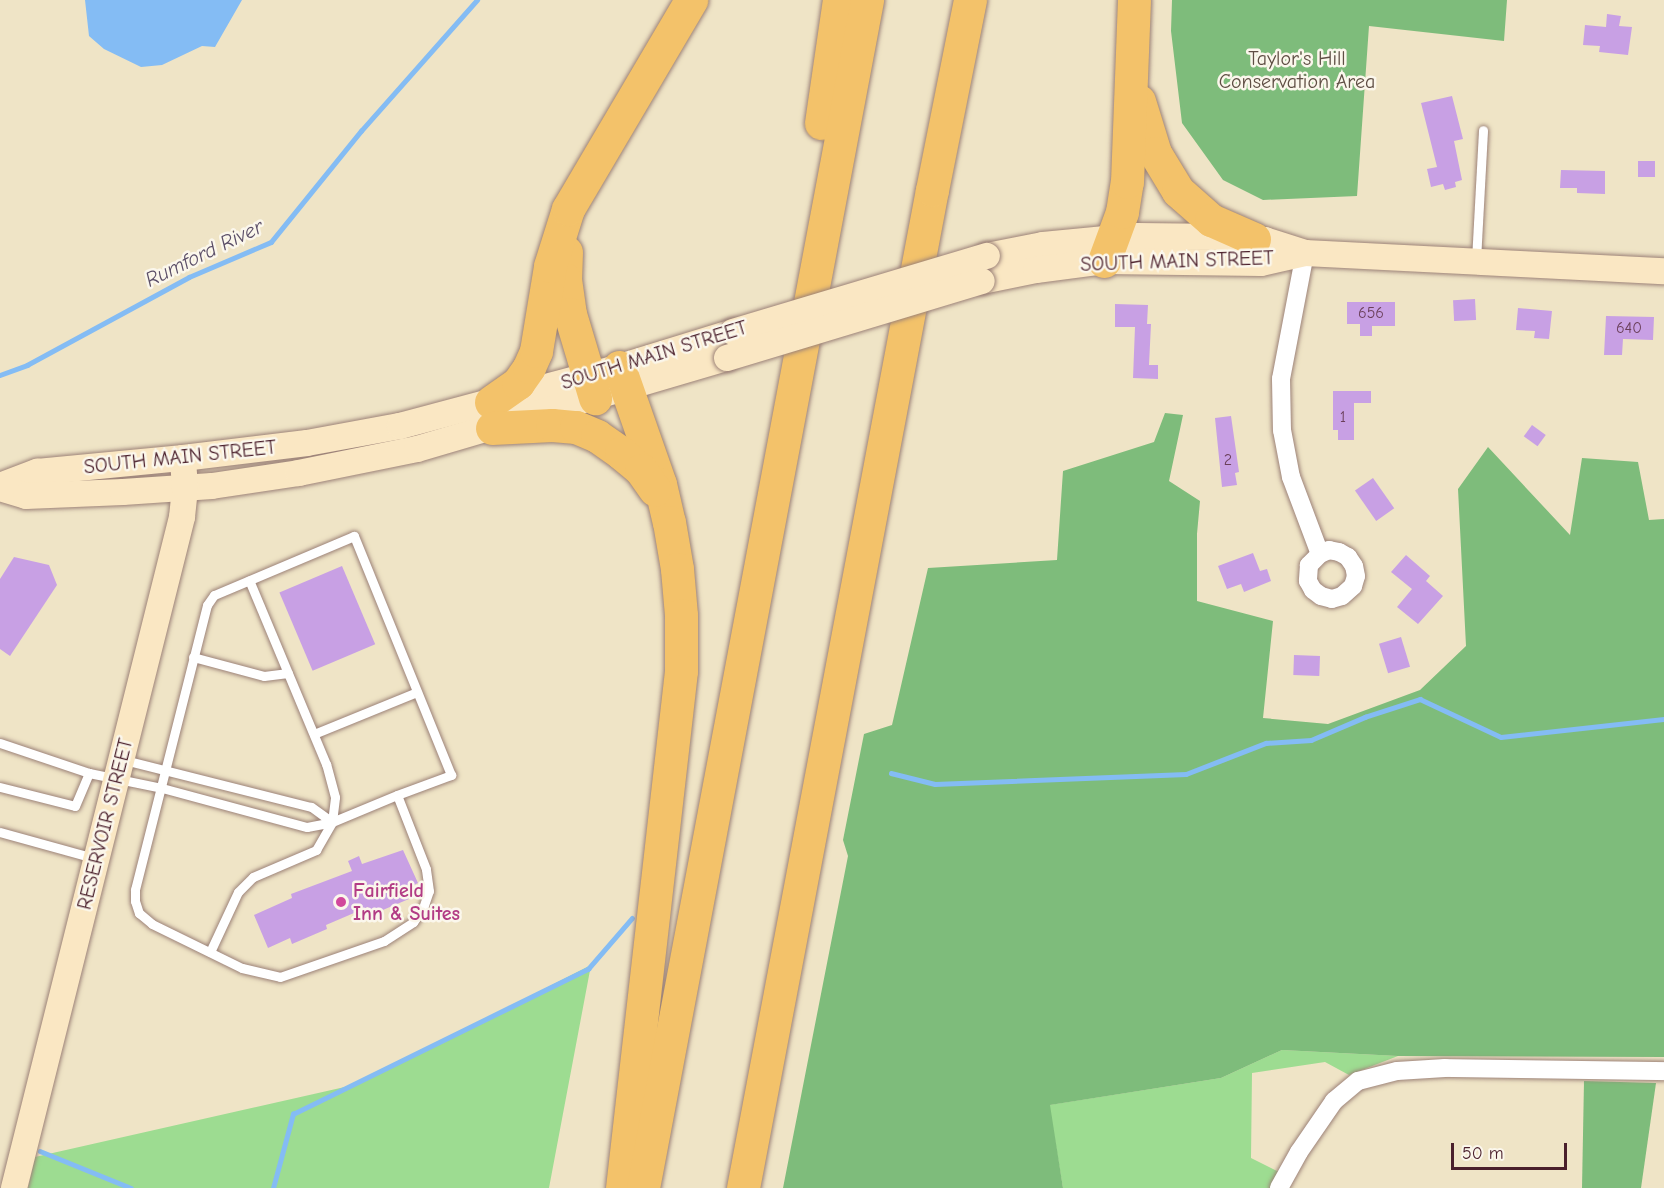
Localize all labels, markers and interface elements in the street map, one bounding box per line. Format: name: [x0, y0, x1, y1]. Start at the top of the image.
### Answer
park label: Taylor's Hill Conservation Area: [1219, 46, 1375, 93]
water label: Rumford River: [141, 214, 267, 292]
street label: SOUTH MAIN STREET: [1080, 246, 1274, 276]
house number: 656: [1358, 303, 1384, 323]
street label: SOUTH MAIN STREET: [558, 315, 750, 395]
house number: 640: [1616, 318, 1642, 338]
house number: 1: [1340, 407, 1346, 427]
street label: SOUTH MAIN STREET: [83, 435, 277, 479]
house number: 2: [1224, 450, 1232, 470]
street label: RESERVOIR STREET: [72, 736, 138, 912]
place label: Fairfield Inn & Suites: [353, 879, 460, 926]
marker: Fairfield Inn & Suites: [334, 895, 348, 909]
scale bar: [1454, 1131, 1570, 1169]
text: 50 m: [1462, 1143, 1504, 1164]

